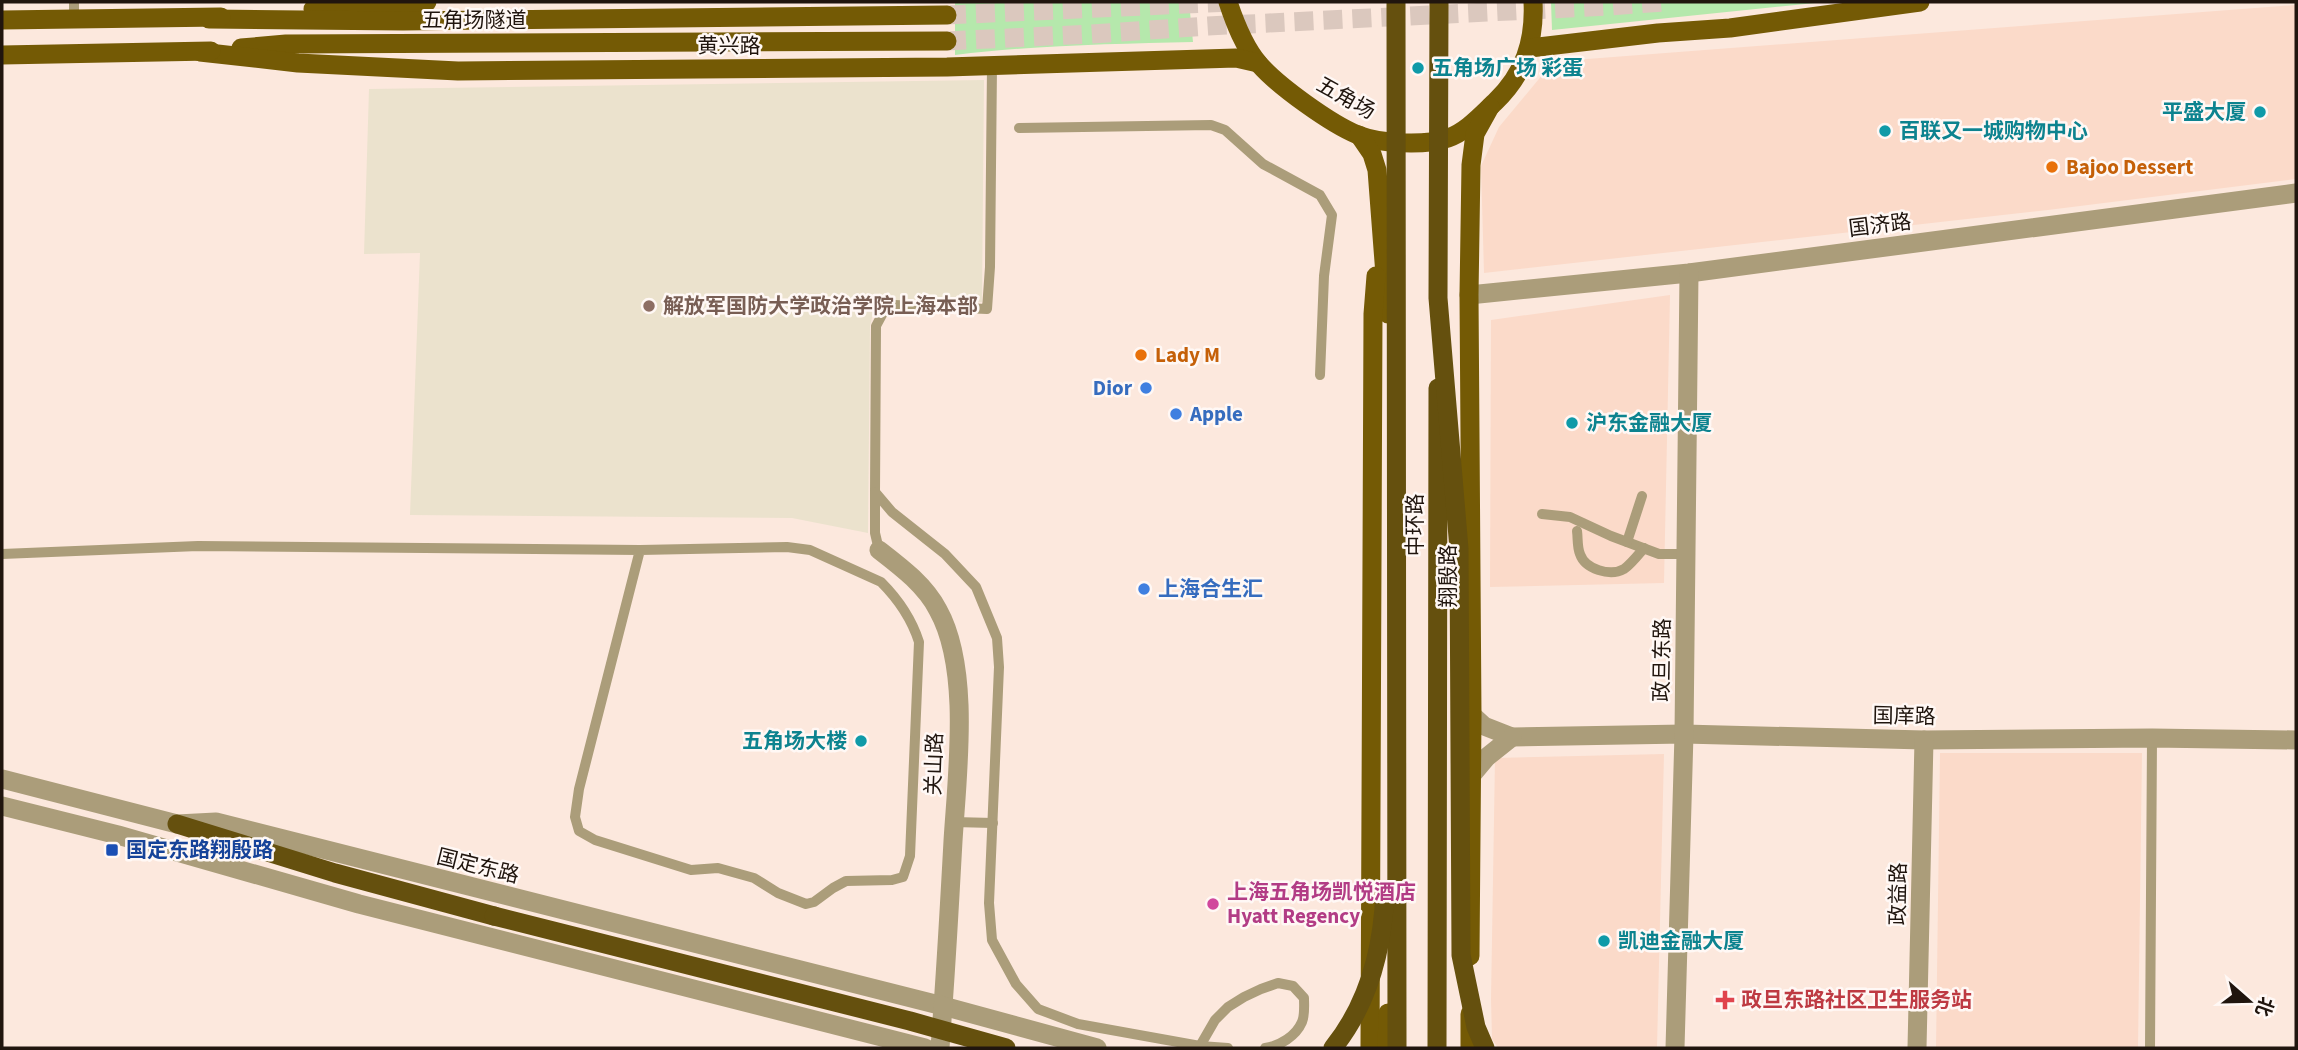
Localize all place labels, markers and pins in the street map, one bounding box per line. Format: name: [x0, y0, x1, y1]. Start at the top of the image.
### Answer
place label: 五角场广场 彩蛋: [1432, 53, 1583, 83]
marker: 五角场广场 彩蛋: [1410, 60, 1426, 76]
place label: 平盛大厦: [2162, 97, 2246, 127]
marker: 平盛大厦: [2252, 104, 2268, 120]
place label: 百联又一城购物中心: [1899, 116, 2088, 146]
marker: 百联又一城购物中心: [1877, 123, 1893, 139]
place label: Bajoo Dessert: [2066, 152, 2193, 182]
marker: Bajoo Dessert: [2044, 159, 2060, 175]
place label: 解放军国防大学政治学院上海本部: [663, 291, 978, 321]
marker: 解放军国防大学政治学院上海本部: [641, 298, 657, 314]
place label: Lady M: [1155, 340, 1220, 370]
marker: Lady M: [1133, 347, 1149, 363]
place label: Dior: [1093, 373, 1133, 403]
marker: Dior: [1138, 380, 1154, 396]
place label: Apple: [1189, 399, 1243, 429]
marker: Apple: [1168, 406, 1184, 422]
place label: 沪东金融大厦: [1586, 408, 1712, 438]
marker: 沪东金融大厦: [1564, 415, 1580, 431]
place label: 上海合生汇: [1158, 574, 1263, 604]
marker: 上海合生汇: [1136, 581, 1152, 597]
place label: 五角场大楼: [742, 726, 847, 756]
marker: 五角场大楼: [853, 733, 869, 749]
place label: 国定东路翔殷路: [126, 835, 273, 865]
marker: 国定东路翔殷路: [104, 842, 120, 858]
place label: 上海五角场凯悦酒店 Hyatt Regency: [1227, 877, 1416, 931]
marker: 上海五角场凯悦酒店 Hyatt Regency: [1205, 896, 1221, 912]
place label: 凯迪金融大厦: [1618, 926, 1744, 956]
marker: 凯迪金融大厦: [1596, 933, 1612, 949]
place label: 政旦东路社区卫生服务站: [1741, 985, 1972, 1015]
marker: 政旦东路社区卫生服务站: [1715, 990, 1735, 1010]

